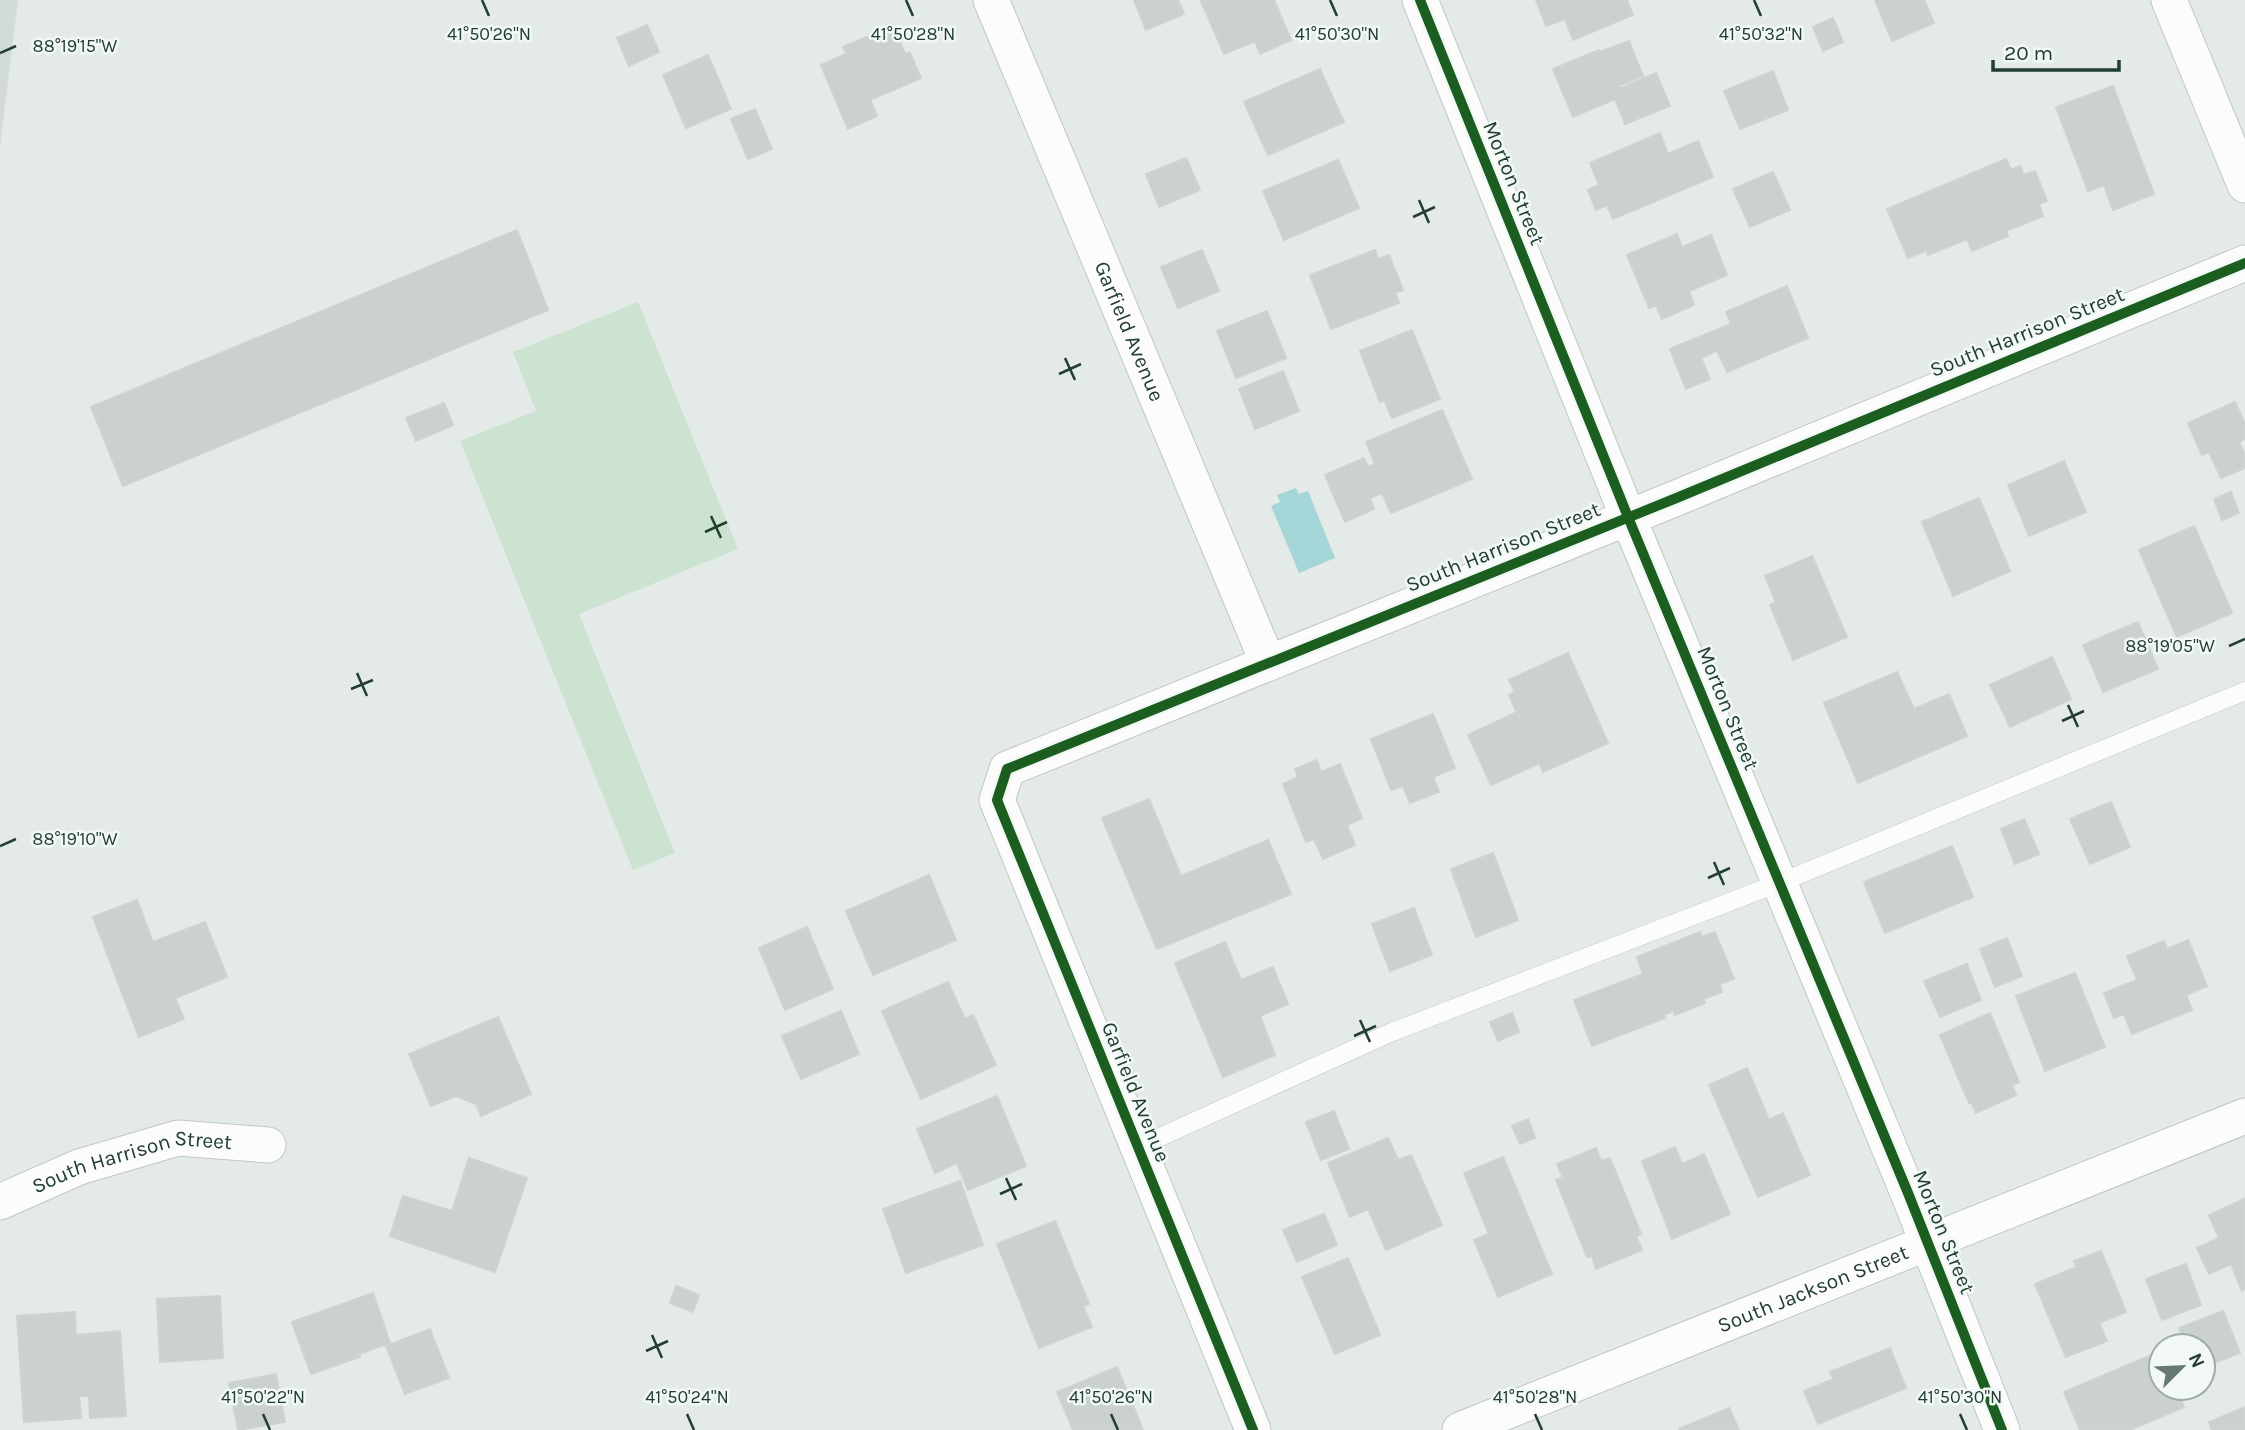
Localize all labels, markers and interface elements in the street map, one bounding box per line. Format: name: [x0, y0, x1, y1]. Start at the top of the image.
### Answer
text: 41°50'26"N: [447, 23, 531, 45]
text: 41°50'28"N: [871, 23, 955, 45]
text: 41°50'30"N: [1295, 23, 1379, 45]
text: 41°50'32"N: [1719, 23, 1803, 45]
scale bar: [1993, 28, 2119, 72]
text: 88°19'15"W: [33, 35, 117, 57]
text: 20 m: [2004, 41, 2053, 65]
street label: Morton Street: [1478, 118, 1550, 249]
street label: Garfield Avenue: [1090, 258, 1169, 405]
street label: South Harrison Street: [1926, 282, 2128, 382]
street label: South Harrison Street: [1402, 497, 1604, 597]
text: 88°19'05"W: [2125, 635, 2215, 657]
street label: Morton Street: [1692, 643, 1764, 774]
text: 88°19'10"W: [32, 828, 118, 850]
street label: Garfield Avenue: [1097, 1018, 1175, 1166]
street label: South Harrison Street: [28, 1126, 233, 1198]
street label: Morton Street: [1908, 1167, 1980, 1298]
street label: South Jackson Street: [1714, 1240, 1912, 1338]
north arrow: [2147, 1332, 2217, 1402]
text: N: [2184, 1350, 2209, 1371]
text: 41°50'22"N: [221, 1386, 305, 1408]
text: 41°50'24"N: [645, 1386, 729, 1408]
text: 41°50'26"N: [1069, 1386, 1153, 1408]
text: 41°50'28"N: [1493, 1386, 1577, 1408]
text: 41°50'30"N: [1918, 1386, 2002, 1408]

